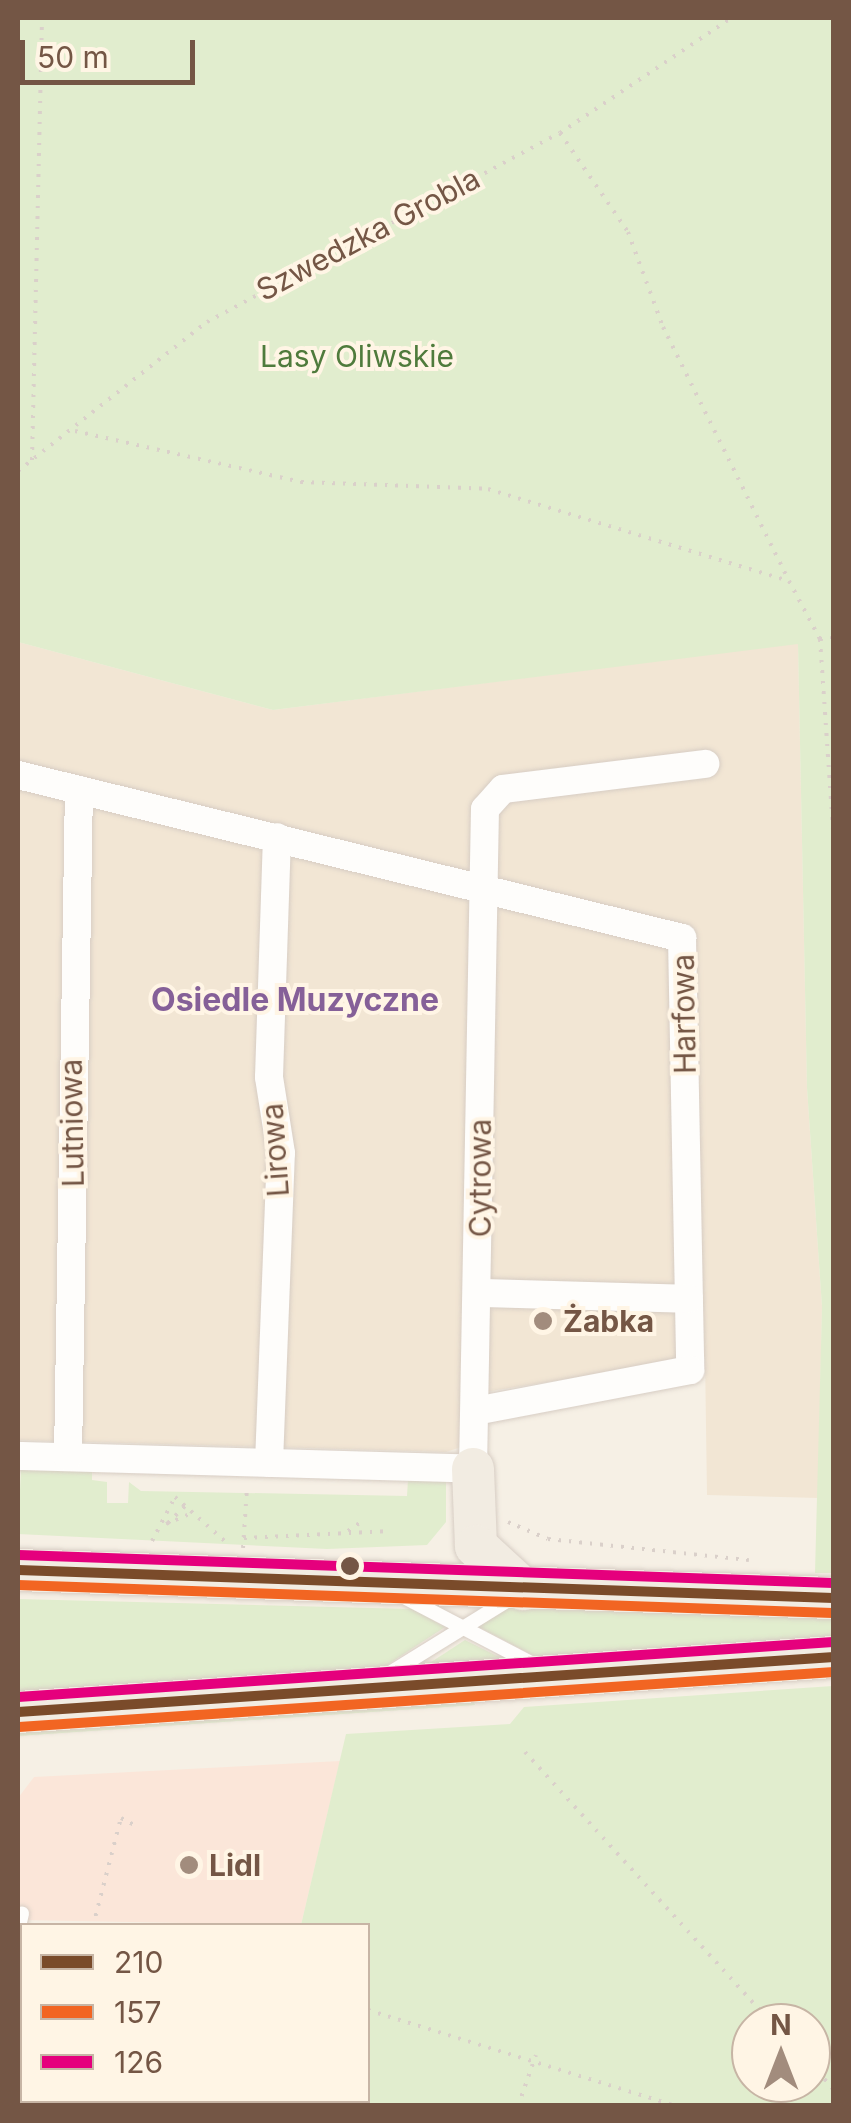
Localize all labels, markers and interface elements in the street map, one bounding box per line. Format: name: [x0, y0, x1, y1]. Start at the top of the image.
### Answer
scale bar: [25, 20, 200, 82]
text: 50 m: [37, 39, 109, 75]
street label: Szwedzka Grobla: [250, 160, 486, 308]
park label: Lasy Oliwskie: [260, 338, 454, 374]
street label: Harfowa: [665, 954, 703, 1074]
district label: Osiedle Muzyczne: [151, 981, 439, 1019]
street label: Lutniowa: [53, 1059, 91, 1187]
street label: Lirowa: [254, 1102, 296, 1198]
street label: Cytrowa: [462, 1119, 498, 1237]
place label: Żabka: [563, 1303, 654, 1339]
marker: Żabka: [532, 1310, 554, 1332]
unlabelled marker: [340, 1556, 360, 1576]
place label: Lidl: [209, 1847, 261, 1883]
marker: Lidl: [178, 1854, 200, 1876]
legend: [20, 1923, 370, 2103]
text: 210: [114, 1944, 163, 1980]
text: 157: [114, 1994, 161, 2030]
north arrow: [731, 2003, 831, 2103]
text: N: [770, 2008, 792, 2042]
text: 126: [114, 2044, 163, 2080]

